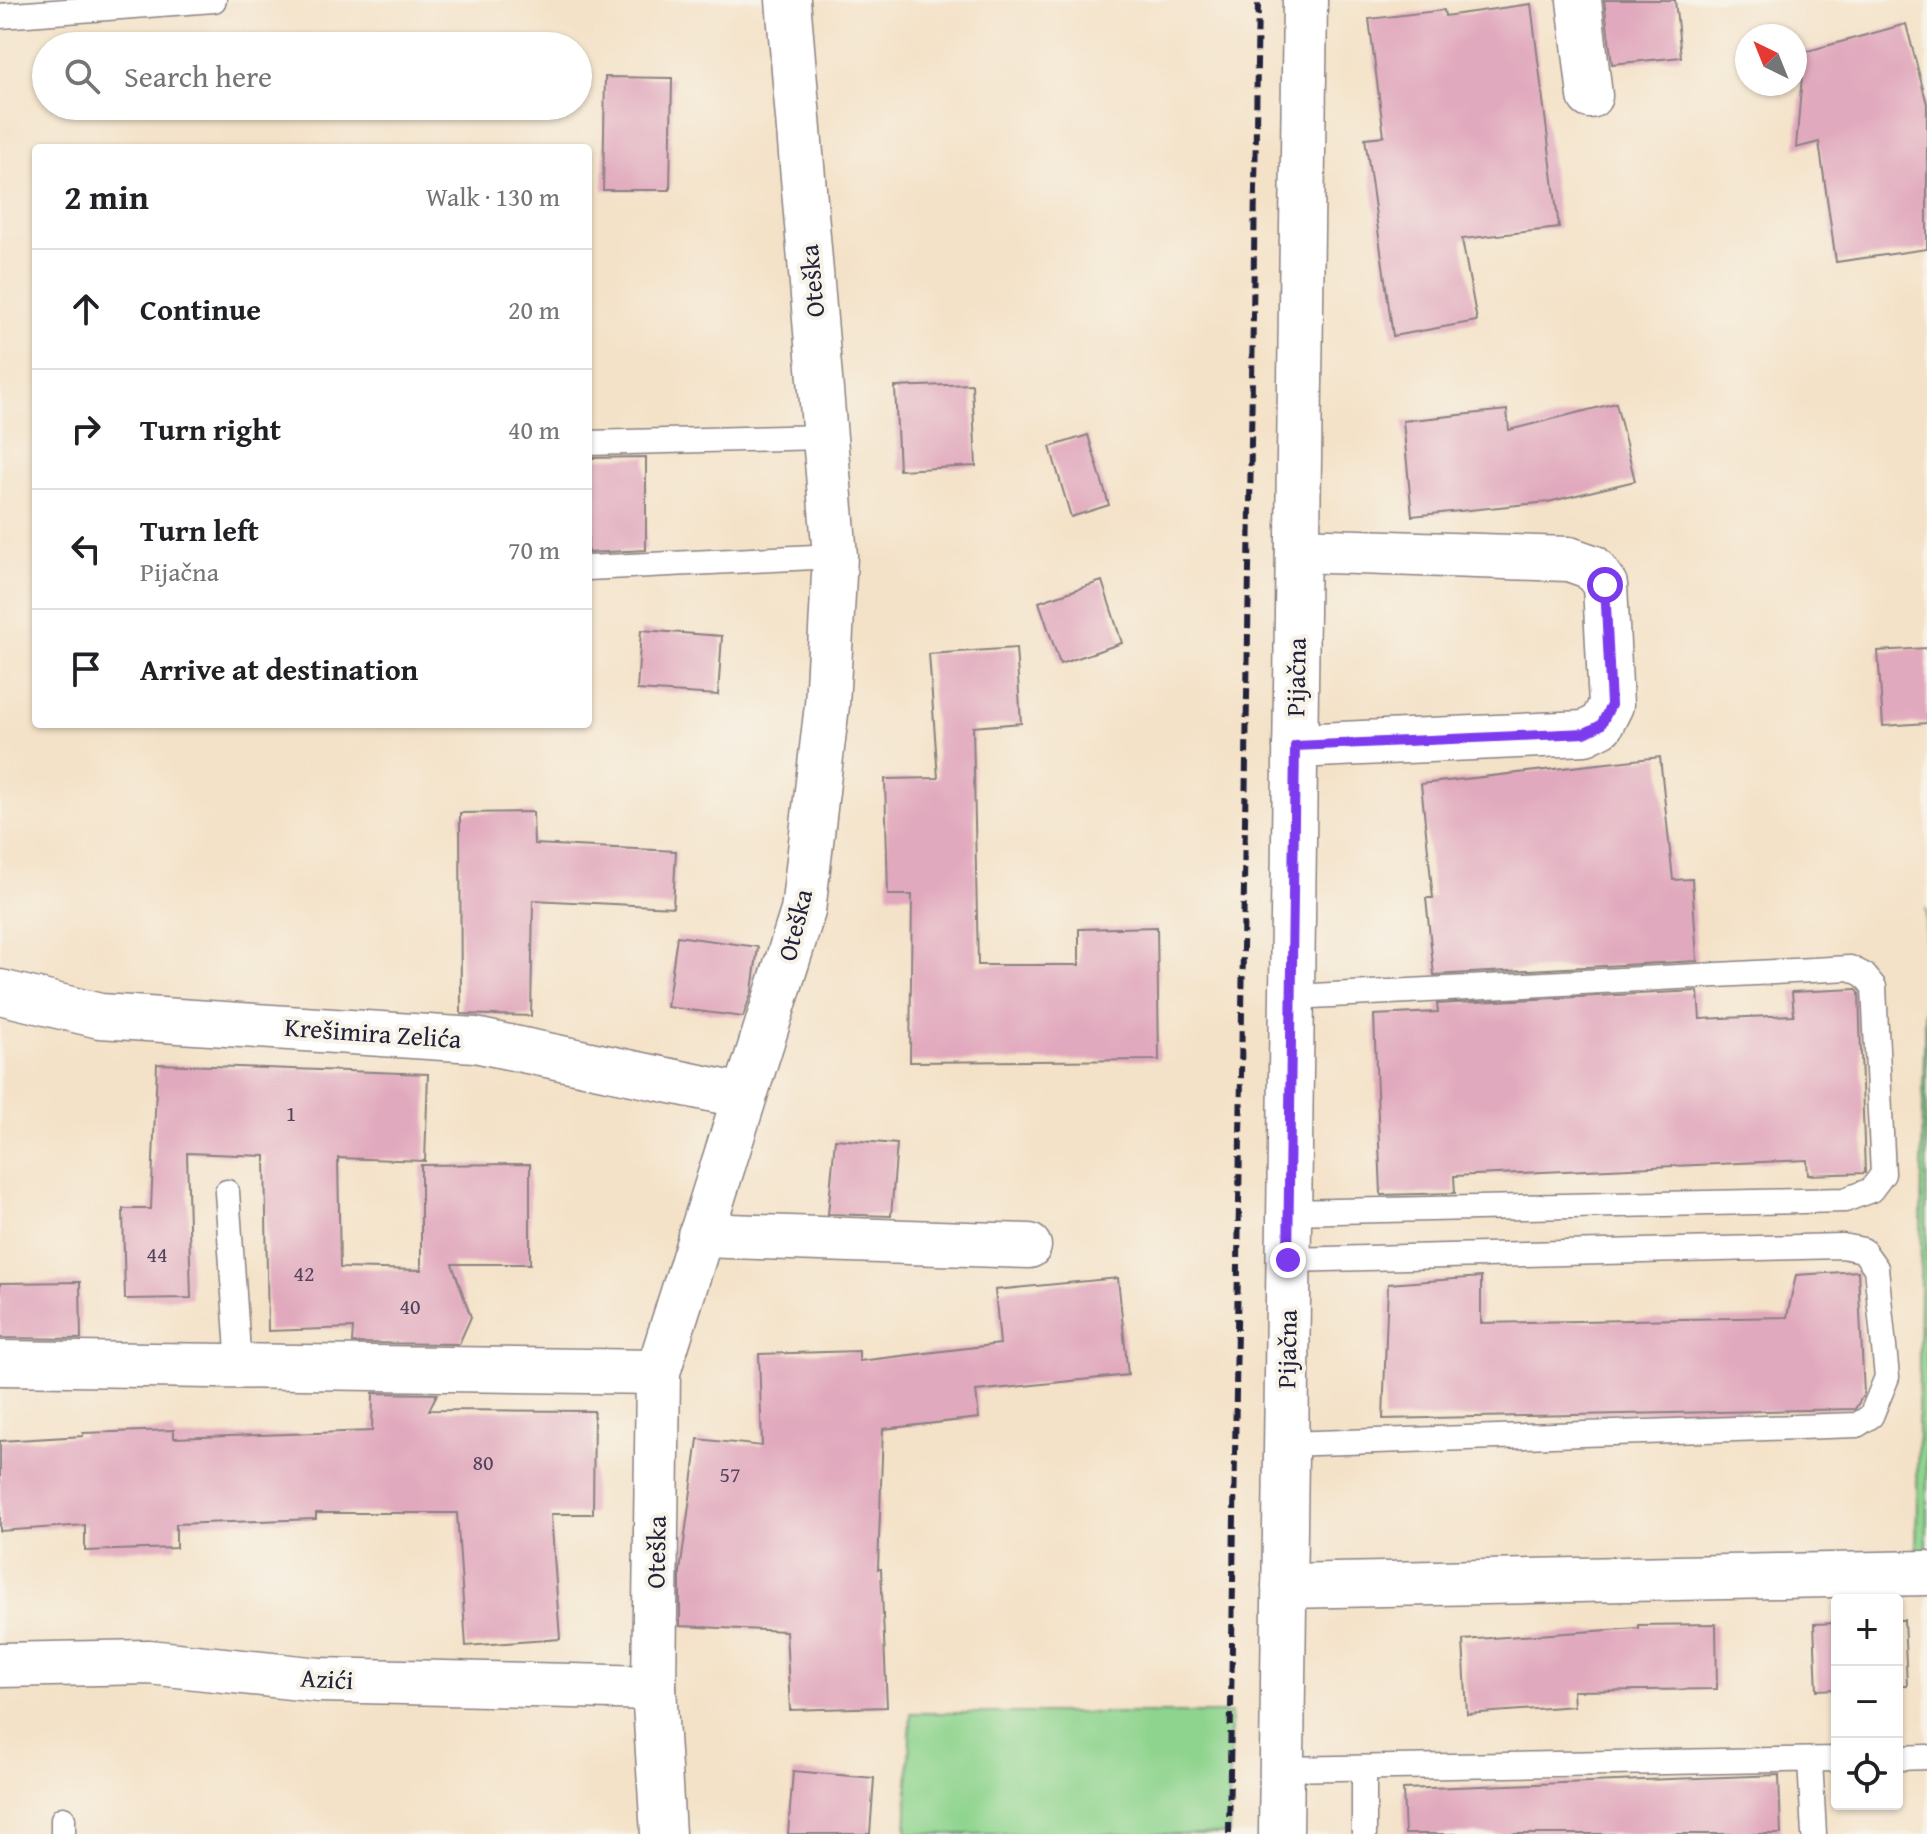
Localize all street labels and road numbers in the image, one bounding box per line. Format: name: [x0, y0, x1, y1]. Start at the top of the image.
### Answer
street label: Oteška: [789, 242, 834, 319]
street label: Pijačna: [1275, 636, 1316, 717]
street label: Oteška: [767, 884, 822, 965]
street label: Krešimira Zelića: [283, 1007, 463, 1058]
street label: Pijačna: [1266, 1308, 1307, 1389]
street label: Oteška: [635, 1514, 676, 1589]
street label: Azići: [299, 1658, 355, 1699]

